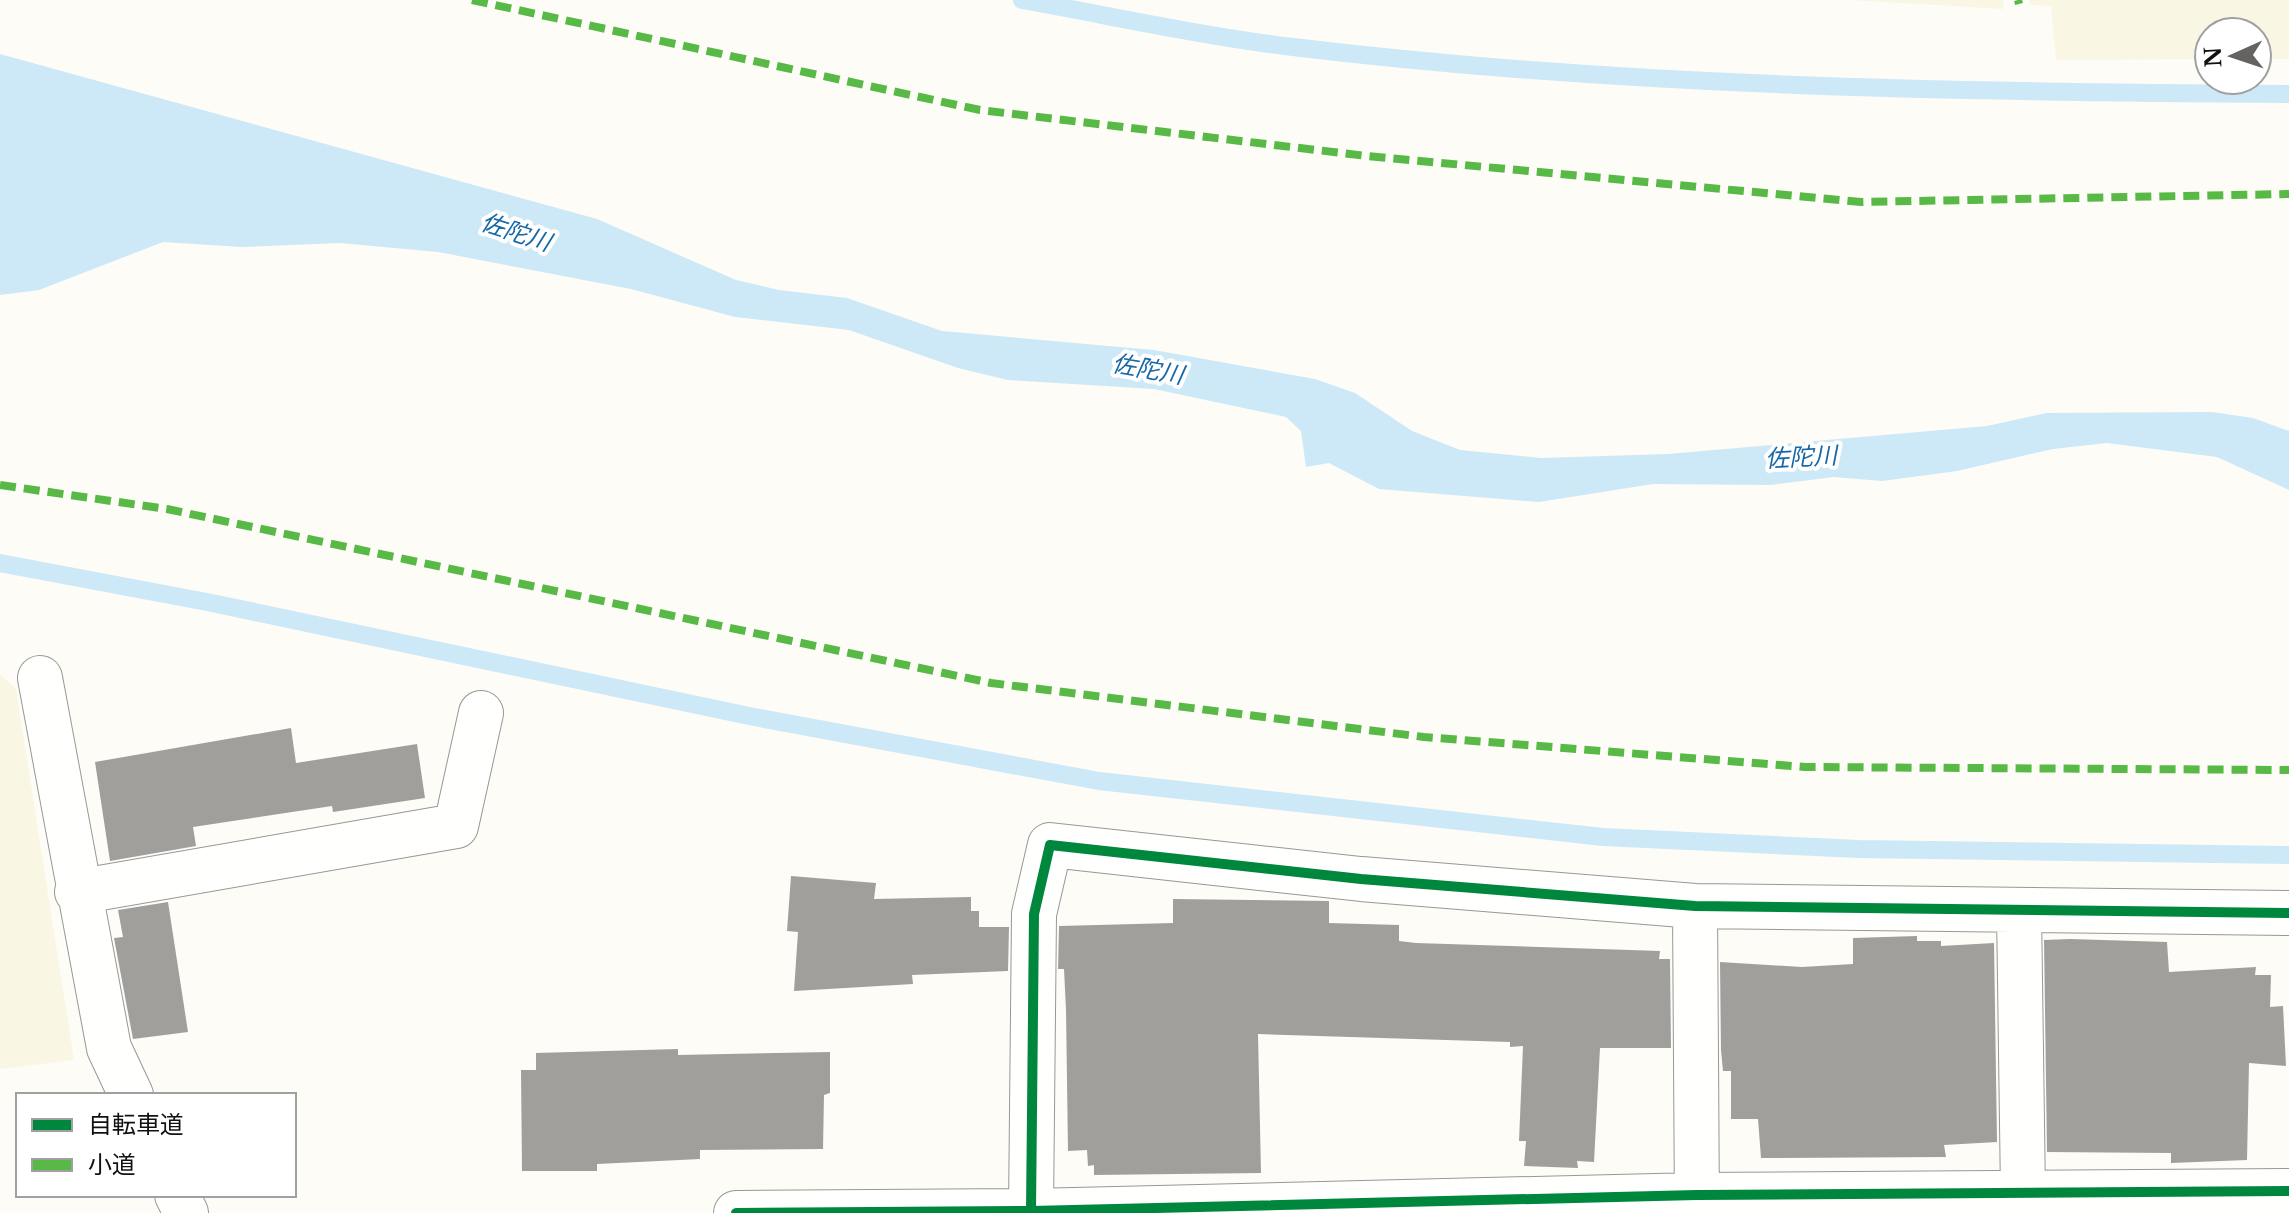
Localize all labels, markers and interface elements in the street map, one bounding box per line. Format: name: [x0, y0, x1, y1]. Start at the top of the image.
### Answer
north arrow: [2193, 16, 2273, 96]
text: N: [2199, 46, 2228, 68]
water label: 佐陀川: [477, 207, 558, 258]
water label: 佐陀川: [1110, 348, 1189, 390]
water label: 佐陀川: [1764, 440, 1841, 473]
legend: [16, 1093, 296, 1197]
text: 自転車道: [88, 1110, 184, 1139]
text: 小道: [88, 1150, 136, 1179]

